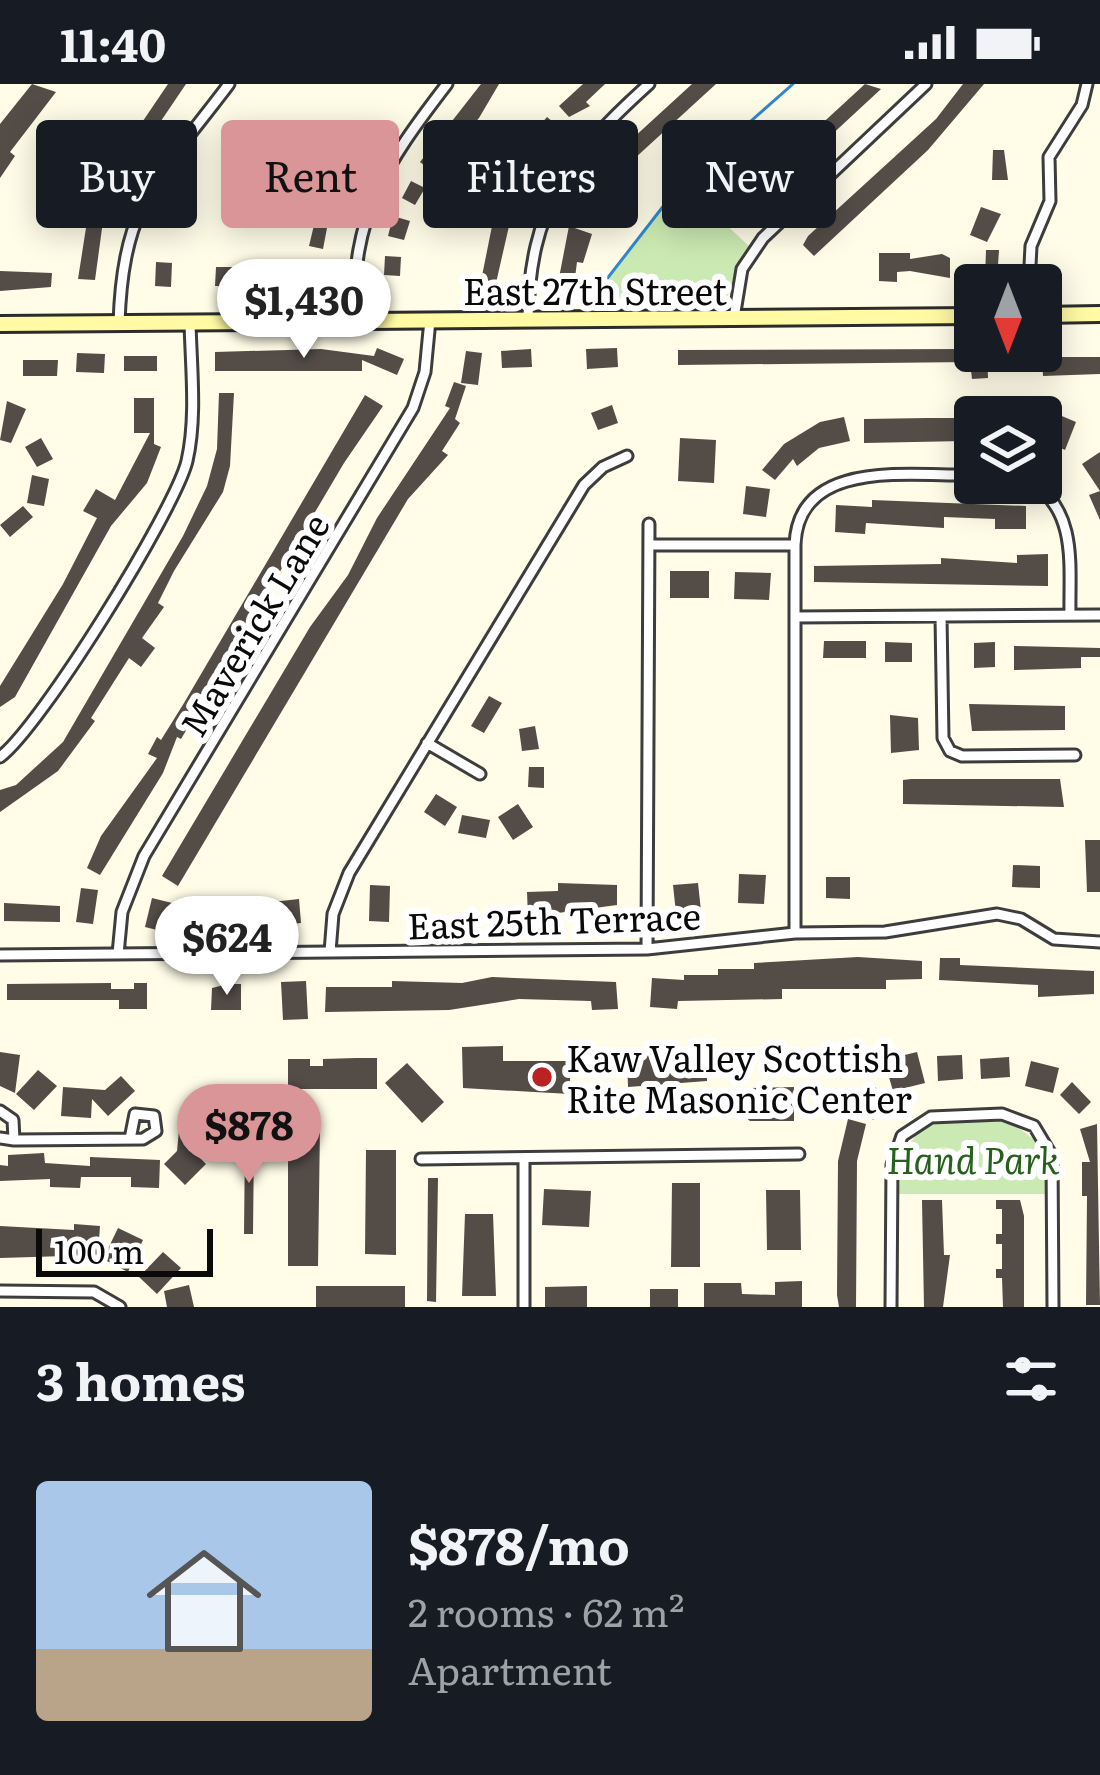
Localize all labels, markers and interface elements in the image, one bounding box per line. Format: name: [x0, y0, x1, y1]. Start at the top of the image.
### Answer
text: 11:40: [60, 9, 166, 76]
chip: Buy: [36, 120, 197, 228]
chip: Rent: [221, 120, 399, 228]
chip: Filters: [423, 120, 638, 228]
chip: New: [662, 120, 836, 228]
pin: $1,430: [206, 259, 402, 361]
street label: East 27th Street: [463, 263, 728, 316]
north arrow: [954, 264, 1062, 372]
map controls: [954, 264, 1062, 504]
text: $1,430: [244, 269, 364, 327]
button: layers: [954, 396, 1062, 504]
street label: Maverick Lane: [165, 502, 341, 746]
street label: East 25th Terrace: [406, 887, 702, 951]
pin: $624: [156, 896, 298, 998]
text: $624: [182, 906, 272, 964]
place label: Kaw Valley Scottish Rite Masonic Center: [566, 1030, 912, 1124]
marker: Kaw Valley Scottish Rite Masonic Center: [529, 1064, 555, 1090]
pin: $878: [178, 1084, 320, 1186]
text: $878: [204, 1094, 294, 1152]
park label: Hand Park: [886, 1132, 1060, 1185]
scale bar: [36, 1223, 213, 1276]
text: 100 m: [54, 1225, 144, 1274]
text: 3 homes: [36, 1341, 245, 1417]
icon: filters: [998, 1346, 1064, 1412]
text: $878/mo: [408, 1505, 630, 1581]
icon: home: [132, 1529, 276, 1673]
text: 2 rooms · 62 m²: [408, 1581, 684, 1639]
text: Apartment: [408, 1639, 612, 1697]

